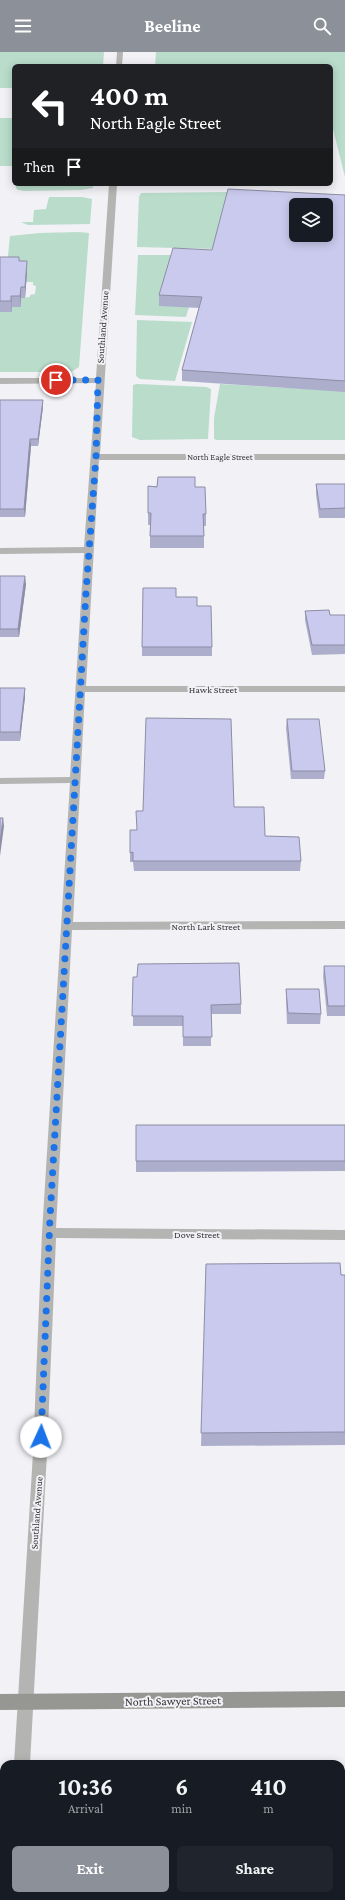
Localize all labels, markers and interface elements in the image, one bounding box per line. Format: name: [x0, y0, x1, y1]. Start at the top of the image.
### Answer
icon: menu: [12, 15, 34, 37]
icon: search: [311, 15, 333, 37]
text: Beeline: [144, 16, 201, 36]
icon: left: [24, 80, 76, 132]
text: 400 m: [90, 80, 168, 111]
text: North Eagle Street: [90, 113, 221, 133]
icon: arrive: [63, 156, 85, 178]
text: Then: [24, 159, 55, 175]
map controls: [289, 198, 333, 242]
button: layers: [289, 198, 333, 242]
street label: Southland Avenue: [94, 290, 111, 364]
pin: [39, 363, 73, 397]
icon: arrive: [45, 369, 67, 391]
street label: North Eagle Street: [187, 452, 254, 462]
street label: Hawk Street: [189, 684, 238, 695]
street label: North Lark Street: [172, 921, 241, 932]
street label: Dove Street: [174, 1229, 221, 1240]
position arrow: [20, 1416, 62, 1458]
street label: Southland Avenue: [28, 1476, 45, 1550]
street label: North Sawyer Street: [125, 1693, 222, 1709]
text: 10:36: [58, 1773, 113, 1800]
text: 6: [175, 1773, 188, 1800]
text: 410: [250, 1773, 287, 1800]
text: Arrival: [68, 1801, 103, 1816]
text: min: [171, 1801, 192, 1816]
text: m: [263, 1801, 274, 1816]
button: Exit: [12, 1846, 169, 1892]
button: Share: [177, 1846, 333, 1892]

